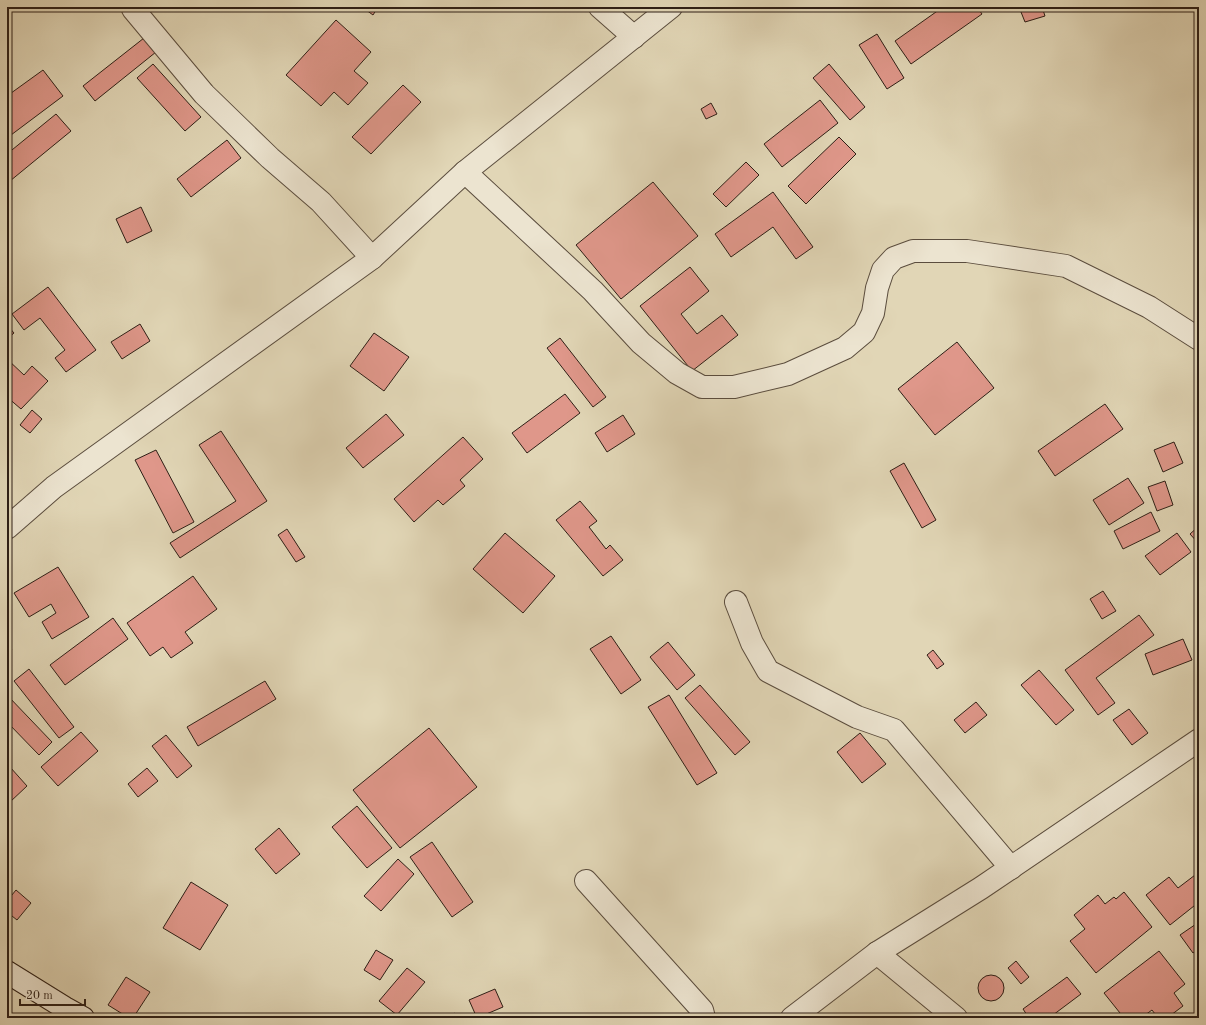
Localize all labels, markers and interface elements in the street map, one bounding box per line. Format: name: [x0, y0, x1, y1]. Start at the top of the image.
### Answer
scale bar: [20, 981, 85, 1007]
text: 20 m: [26, 990, 53, 1002]

